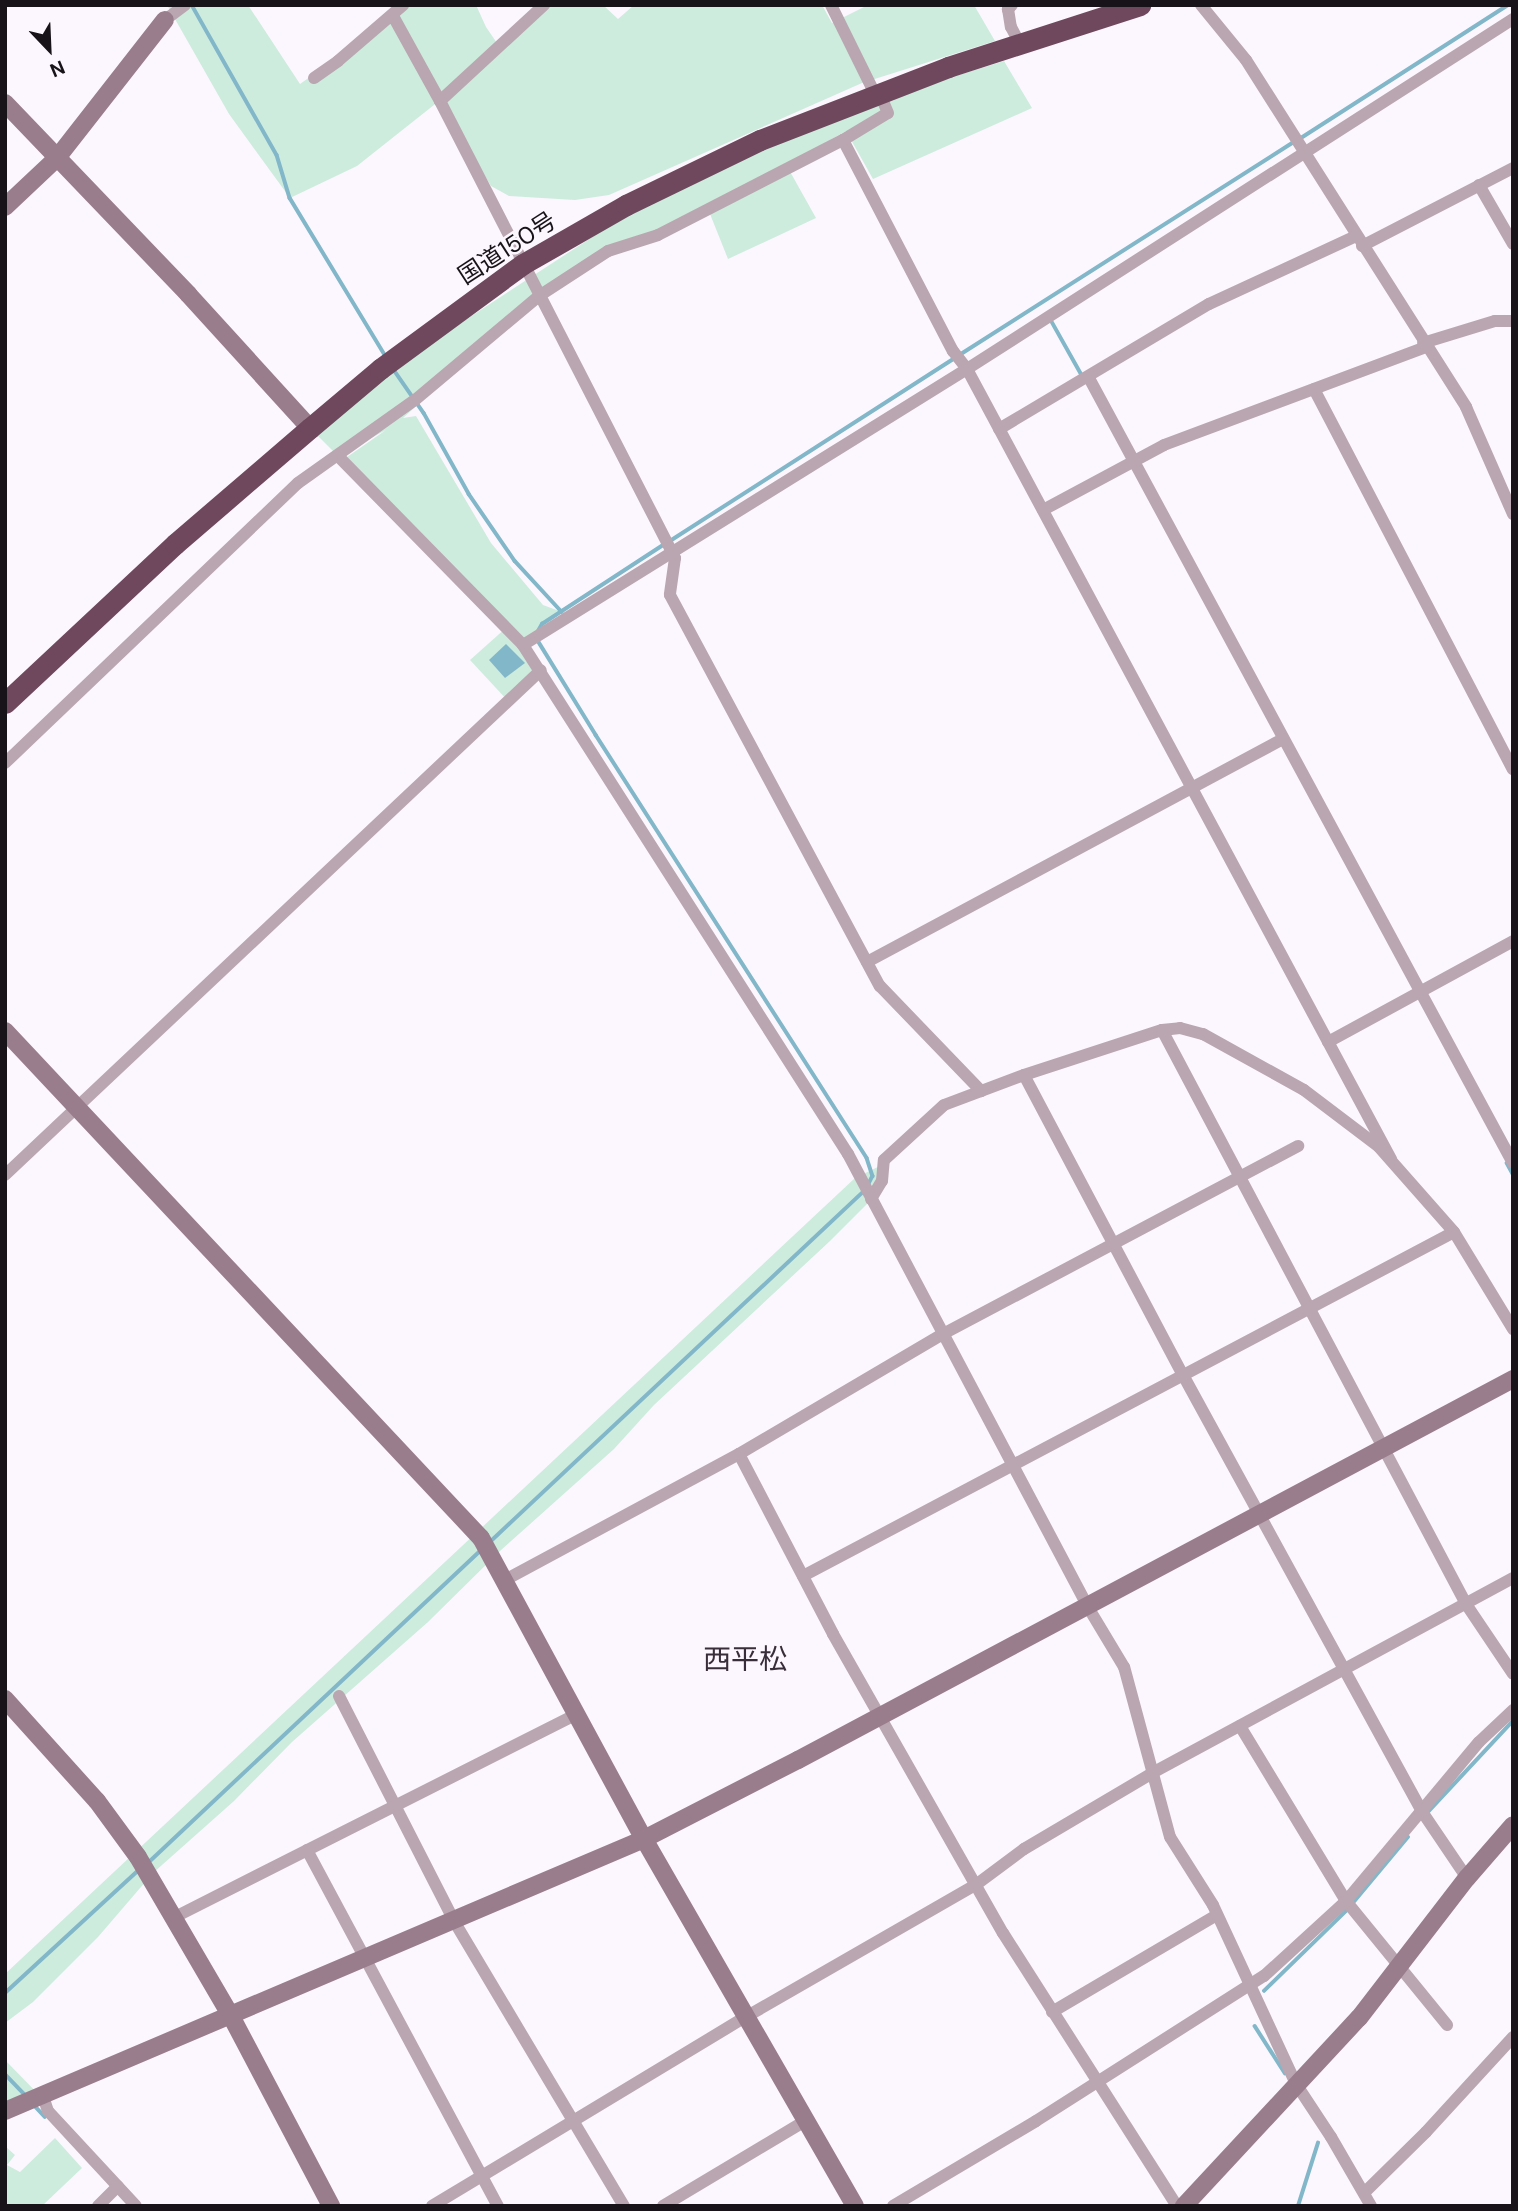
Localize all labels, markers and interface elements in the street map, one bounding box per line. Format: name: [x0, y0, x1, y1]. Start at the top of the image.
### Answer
north arrow: [14, 14, 84, 84]
text: N: [46, 55, 69, 83]
street label: 国道150号: [453, 206, 561, 290]
district label: 西平松: [703, 1643, 787, 1677]

